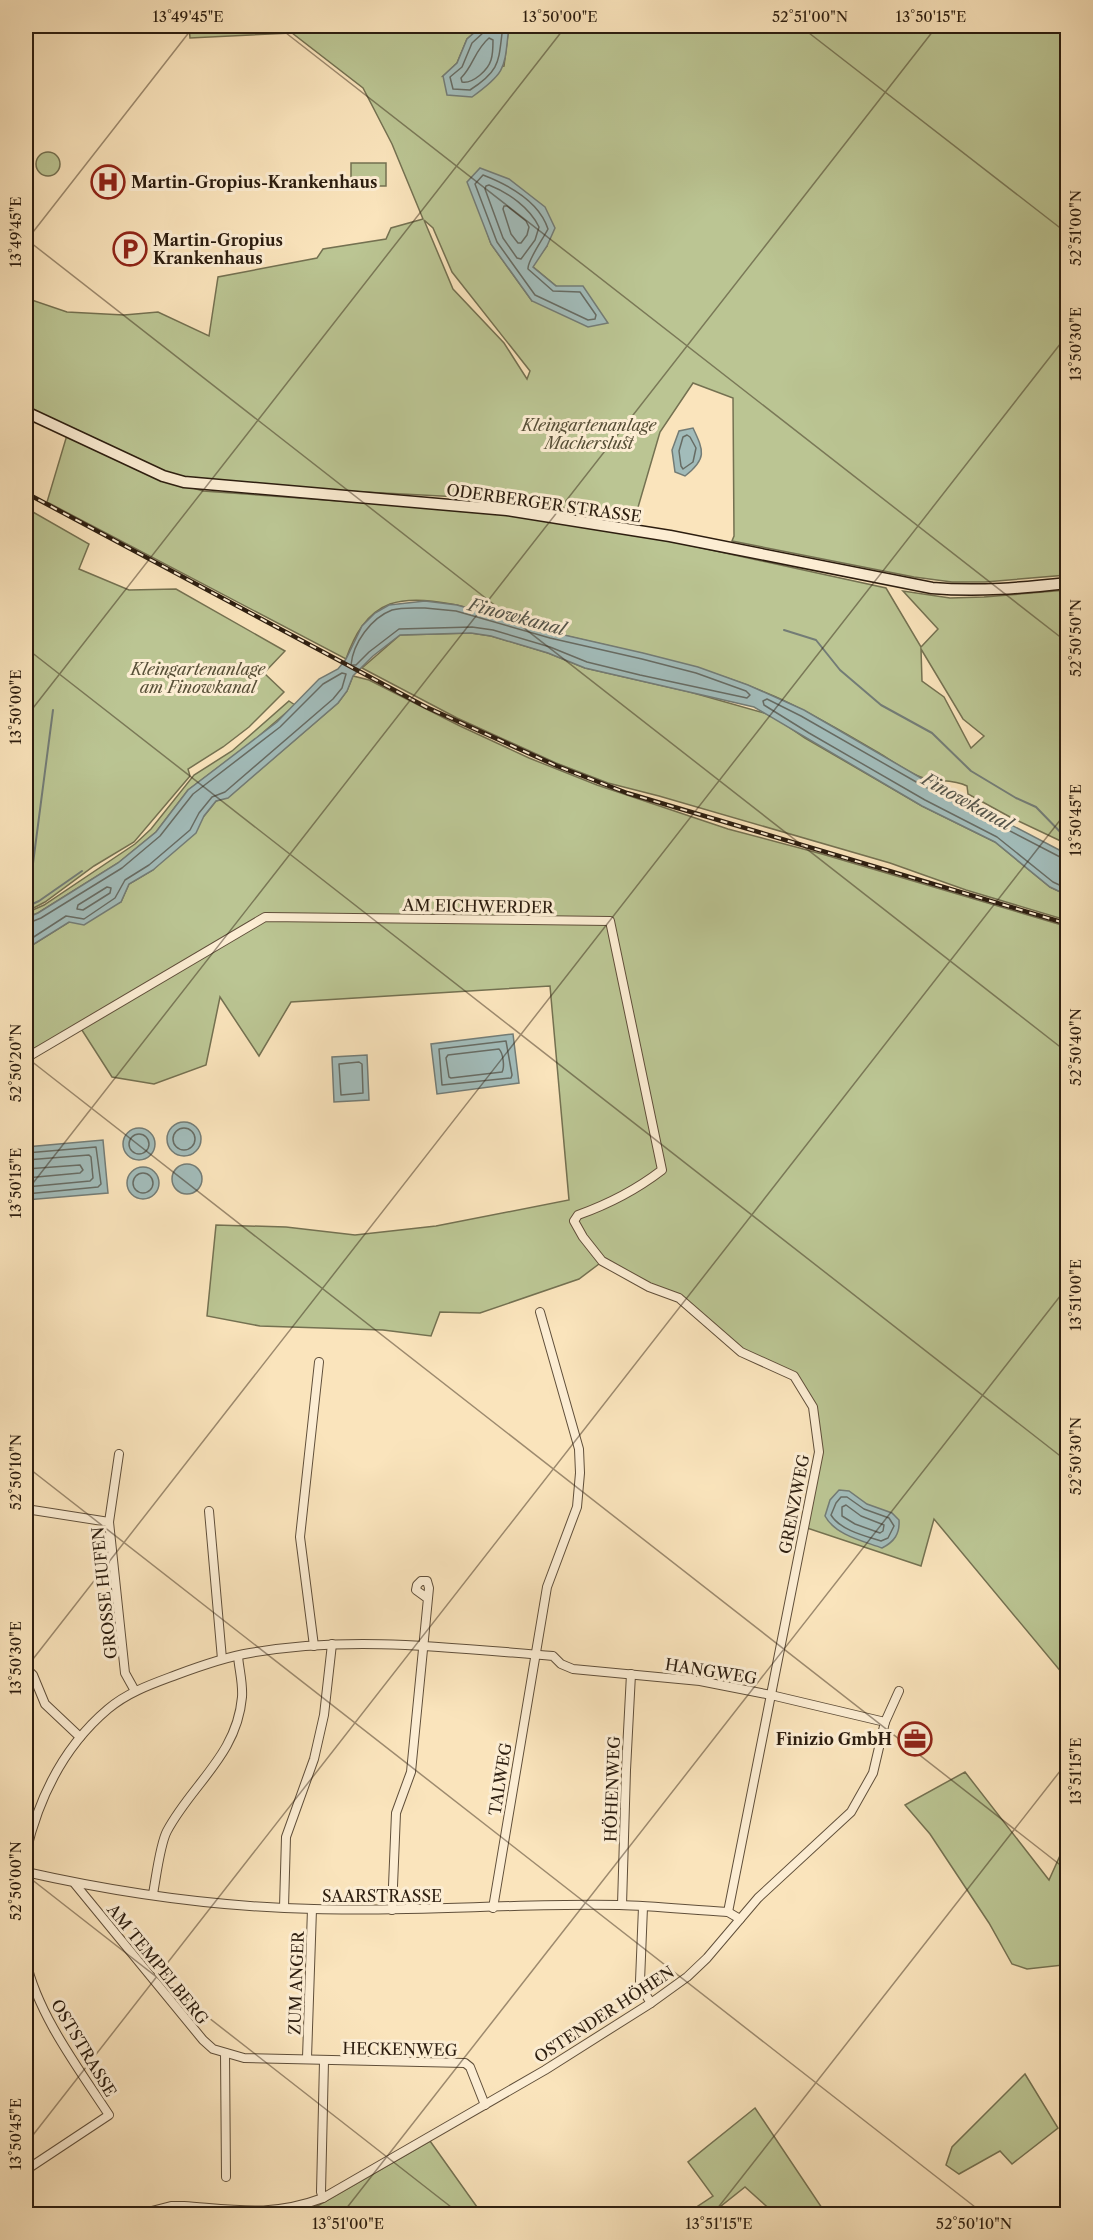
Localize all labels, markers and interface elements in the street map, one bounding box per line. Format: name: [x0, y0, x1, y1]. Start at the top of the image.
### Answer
text: 13°49'45"E: [152, 7, 224, 26]
text: 13°50'00"E: [522, 7, 598, 26]
text: 52°51'00"N: [772, 7, 848, 26]
text: 13°50'15"E: [896, 7, 966, 26]
hospital icon: Martin-Gropius-Krankenhaus: [90, 164, 126, 200]
place label: Martin-Gropius-Krankenhaus: [131, 172, 377, 192]
text: 52°51'00"N: [1066, 190, 1085, 266]
text: 13°49'45"E: [6, 196, 25, 268]
place label: Martin-Gropius Krankenhaus: [153, 230, 283, 268]
parking icon: Martin-Gropius Krankenhaus: [112, 231, 148, 267]
text: 13°50'30"E: [1066, 307, 1085, 381]
park label: Kleingartenanlage Macherslust: [520, 415, 658, 453]
street label: ODERBERGER STRASSE: [445, 479, 643, 527]
water label: Finowkanal: [464, 593, 570, 641]
text: 52°50'50"N: [1066, 599, 1085, 677]
park label: Kleingartenanlage am Finowkanal: [129, 659, 267, 697]
text: 13°50'00"E: [6, 669, 25, 745]
water label: Finowkanal: [916, 767, 1018, 837]
text: 13°50'45"E: [1066, 784, 1085, 856]
street label: AM EICHWERDER: [401, 895, 555, 917]
text: 52°50'40"N: [1066, 1008, 1085, 1086]
text: 52°50'20"N: [6, 1024, 25, 1102]
text: 13°50'15"E: [6, 1148, 25, 1218]
text: 13°51'00"E: [1066, 1259, 1085, 1331]
text: 52°50'30"N: [1066, 1417, 1085, 1495]
text: 52°50'10"N: [6, 1434, 25, 1510]
street label: GRENZWEG: [775, 1452, 813, 1556]
street label: GROSSE HUFEN: [87, 1526, 121, 1660]
text: 13°50'30"E: [6, 1621, 25, 1695]
street label: HANGWEG: [664, 1654, 759, 1688]
office icon: Finizio GmbH: [897, 1721, 933, 1757]
place label: Finizio GmbH: [776, 1729, 892, 1749]
street label: HÖHENWEG: [600, 1736, 624, 1842]
text: 13°51'15"E: [1066, 1737, 1085, 1805]
street label: TALWEG: [484, 1741, 516, 1817]
text: 52°50'00"N: [6, 1841, 25, 1921]
street label: SAARSTRASSE: [322, 1886, 442, 1906]
street label: AM TEMPELBERG: [103, 1899, 213, 2028]
street label: ZUM ANGER: [284, 1930, 308, 2035]
street label: OSTENDER HÖHEN: [530, 1961, 678, 2067]
street label: OSTSTRASSE: [47, 1996, 121, 2100]
street label: HECKENWEG: [342, 2038, 458, 2060]
text: 13°50'45"E: [6, 2098, 25, 2170]
text: 13°51'00"E: [312, 2214, 384, 2233]
text: 13°51'15"E: [685, 2214, 753, 2233]
text: 52°50'10"N: [936, 2214, 1012, 2233]

